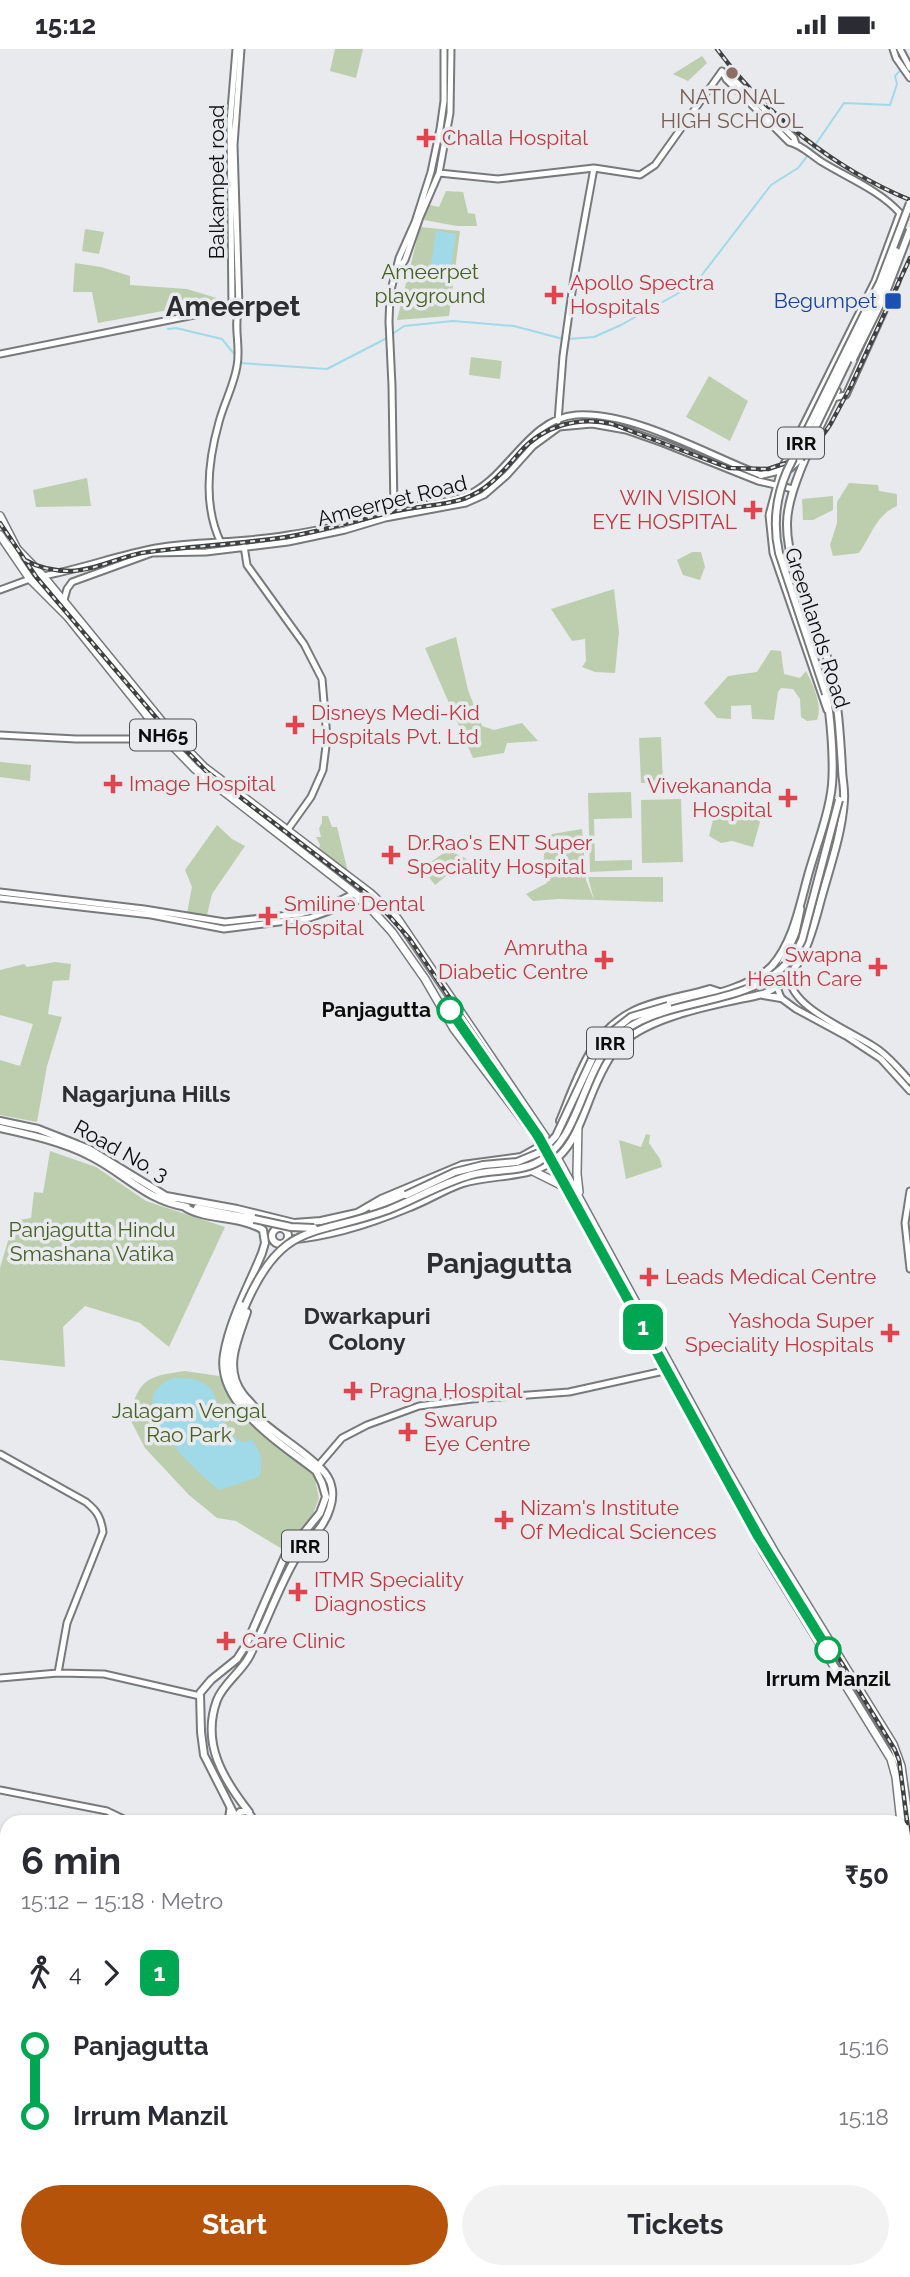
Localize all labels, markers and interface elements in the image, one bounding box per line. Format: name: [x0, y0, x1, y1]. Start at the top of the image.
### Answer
text: 15:12: [35, 10, 96, 40]
marker: NATIONAL HIGH SCHOOL: [724, 65, 740, 81]
place label: NATIONAL HIGH SCHOOL: [660, 84, 804, 133]
street label: Balkampet road: [204, 105, 229, 259]
place label: Challa Hospital: [442, 125, 588, 150]
marker: Challa Hospital: [416, 128, 436, 148]
park label: Ameerpet playground: [374, 259, 486, 308]
place label: Apollo Spectra Hospitals: [570, 270, 714, 319]
marker: Apollo Spectra Hospitals: [544, 285, 564, 305]
place label: Begumpet: [774, 288, 877, 313]
district label: Ameerpet: [166, 290, 300, 323]
marker: Begumpet: [883, 291, 903, 311]
road number: IRR: [778, 427, 824, 459]
street label: Ameerpet Road: [314, 470, 469, 531]
place label: WIN VISION EYE HOSPITAL: [592, 485, 737, 534]
marker: WIN VISION EYE HOSPITAL: [743, 500, 763, 520]
street label: Greenlands Road: [780, 544, 855, 711]
place label: Disneys Medi-Kid Hospitals Pvt. Ltd: [311, 700, 480, 749]
marker: Disneys Medi-Kid Hospitals Pvt. Ltd: [285, 715, 305, 735]
road number: NH65: [130, 719, 196, 751]
place label: Image Hospital: [129, 771, 276, 796]
place label: Vivekananda Hospital: [647, 773, 772, 822]
marker: Image Hospital: [103, 774, 123, 794]
marker: Vivekananda Hospital: [778, 788, 798, 808]
place label: Dr.Rao's ENT Super Speciality Hospital: [407, 830, 593, 879]
marker: Dr.Rao's ENT Super Speciality Hospital: [381, 845, 401, 865]
place label: Smiline Dental Hospital: [284, 891, 425, 940]
marker: Smiline Dental Hospital: [258, 906, 278, 926]
place label: Amrutha Diabetic Centre: [438, 935, 588, 984]
place label: Swapna Health Care: [747, 942, 862, 991]
marker: Amrutha Diabetic Centre: [594, 950, 614, 970]
marker: Swapna Health Care: [868, 957, 888, 977]
place label: Panjagutta: [321, 997, 431, 1022]
marker: Panjagutta: [437, 997, 463, 1023]
road number: IRR: [587, 1027, 633, 1059]
district label: Nagarjuna Hills: [61, 1080, 231, 1107]
street label: Road No. 3: [70, 1114, 173, 1187]
park label: Panjagutta Hindu Smashana Vatika: [9, 1217, 175, 1266]
district label: Panjagutta: [426, 1247, 572, 1280]
place label: Leads Medical Centre: [665, 1264, 876, 1289]
marker: Leads Medical Centre: [639, 1267, 659, 1287]
district label: Dwarkapuri Colony: [303, 1302, 431, 1355]
line badge: 1: [620, 1304, 666, 1350]
place label: Yashoda Super Speciality Hospitals: [685, 1308, 875, 1357]
text: 1: [637, 1312, 649, 1341]
marker: Yashoda Super Speciality Hospitals: [880, 1323, 900, 1343]
place label: Pragna Hospital: [369, 1378, 523, 1403]
marker: Pragna Hospital: [343, 1381, 363, 1401]
park label: Jalagam Vengal Rao Park: [112, 1398, 267, 1447]
place label: Swarup Eye Centre: [424, 1407, 530, 1456]
marker: Swarup Eye Centre: [398, 1422, 418, 1442]
place label: Nizam's Institute Of Medical Sciences: [520, 1495, 717, 1544]
marker: Nizam's Institute Of Medical Sciences: [494, 1510, 514, 1530]
road number: IRR: [282, 1531, 328, 1561]
place label: ITMR Speciality Diagnostics: [314, 1567, 464, 1616]
marker: ITMR Speciality Diagnostics: [288, 1582, 308, 1602]
place label: Care Clinic: [242, 1628, 346, 1653]
marker: Care Clinic: [216, 1631, 236, 1651]
marker: Irrum Manzil: [815, 1637, 841, 1663]
place label: Irrum Manzil: [766, 1666, 891, 1691]
text: 6 min: [21, 1838, 121, 1883]
text: ₹50: [845, 1860, 889, 1890]
text: 15:12 – 15:18 · Metro: [21, 1887, 223, 1914]
icon: walk: [21, 1954, 59, 1992]
icon: forward: [92, 1954, 130, 1992]
text: 1: [154, 1958, 165, 1987]
text: 4: [69, 1959, 82, 1986]
text: Panjagutta: [73, 2031, 209, 2061]
text: 15:16: [839, 2033, 889, 2060]
text: Irrum Manzil: [73, 2101, 228, 2131]
text: 15:18: [839, 2103, 889, 2130]
button: Start: [21, 2185, 448, 2265]
button: Tickets: [462, 2185, 889, 2265]

